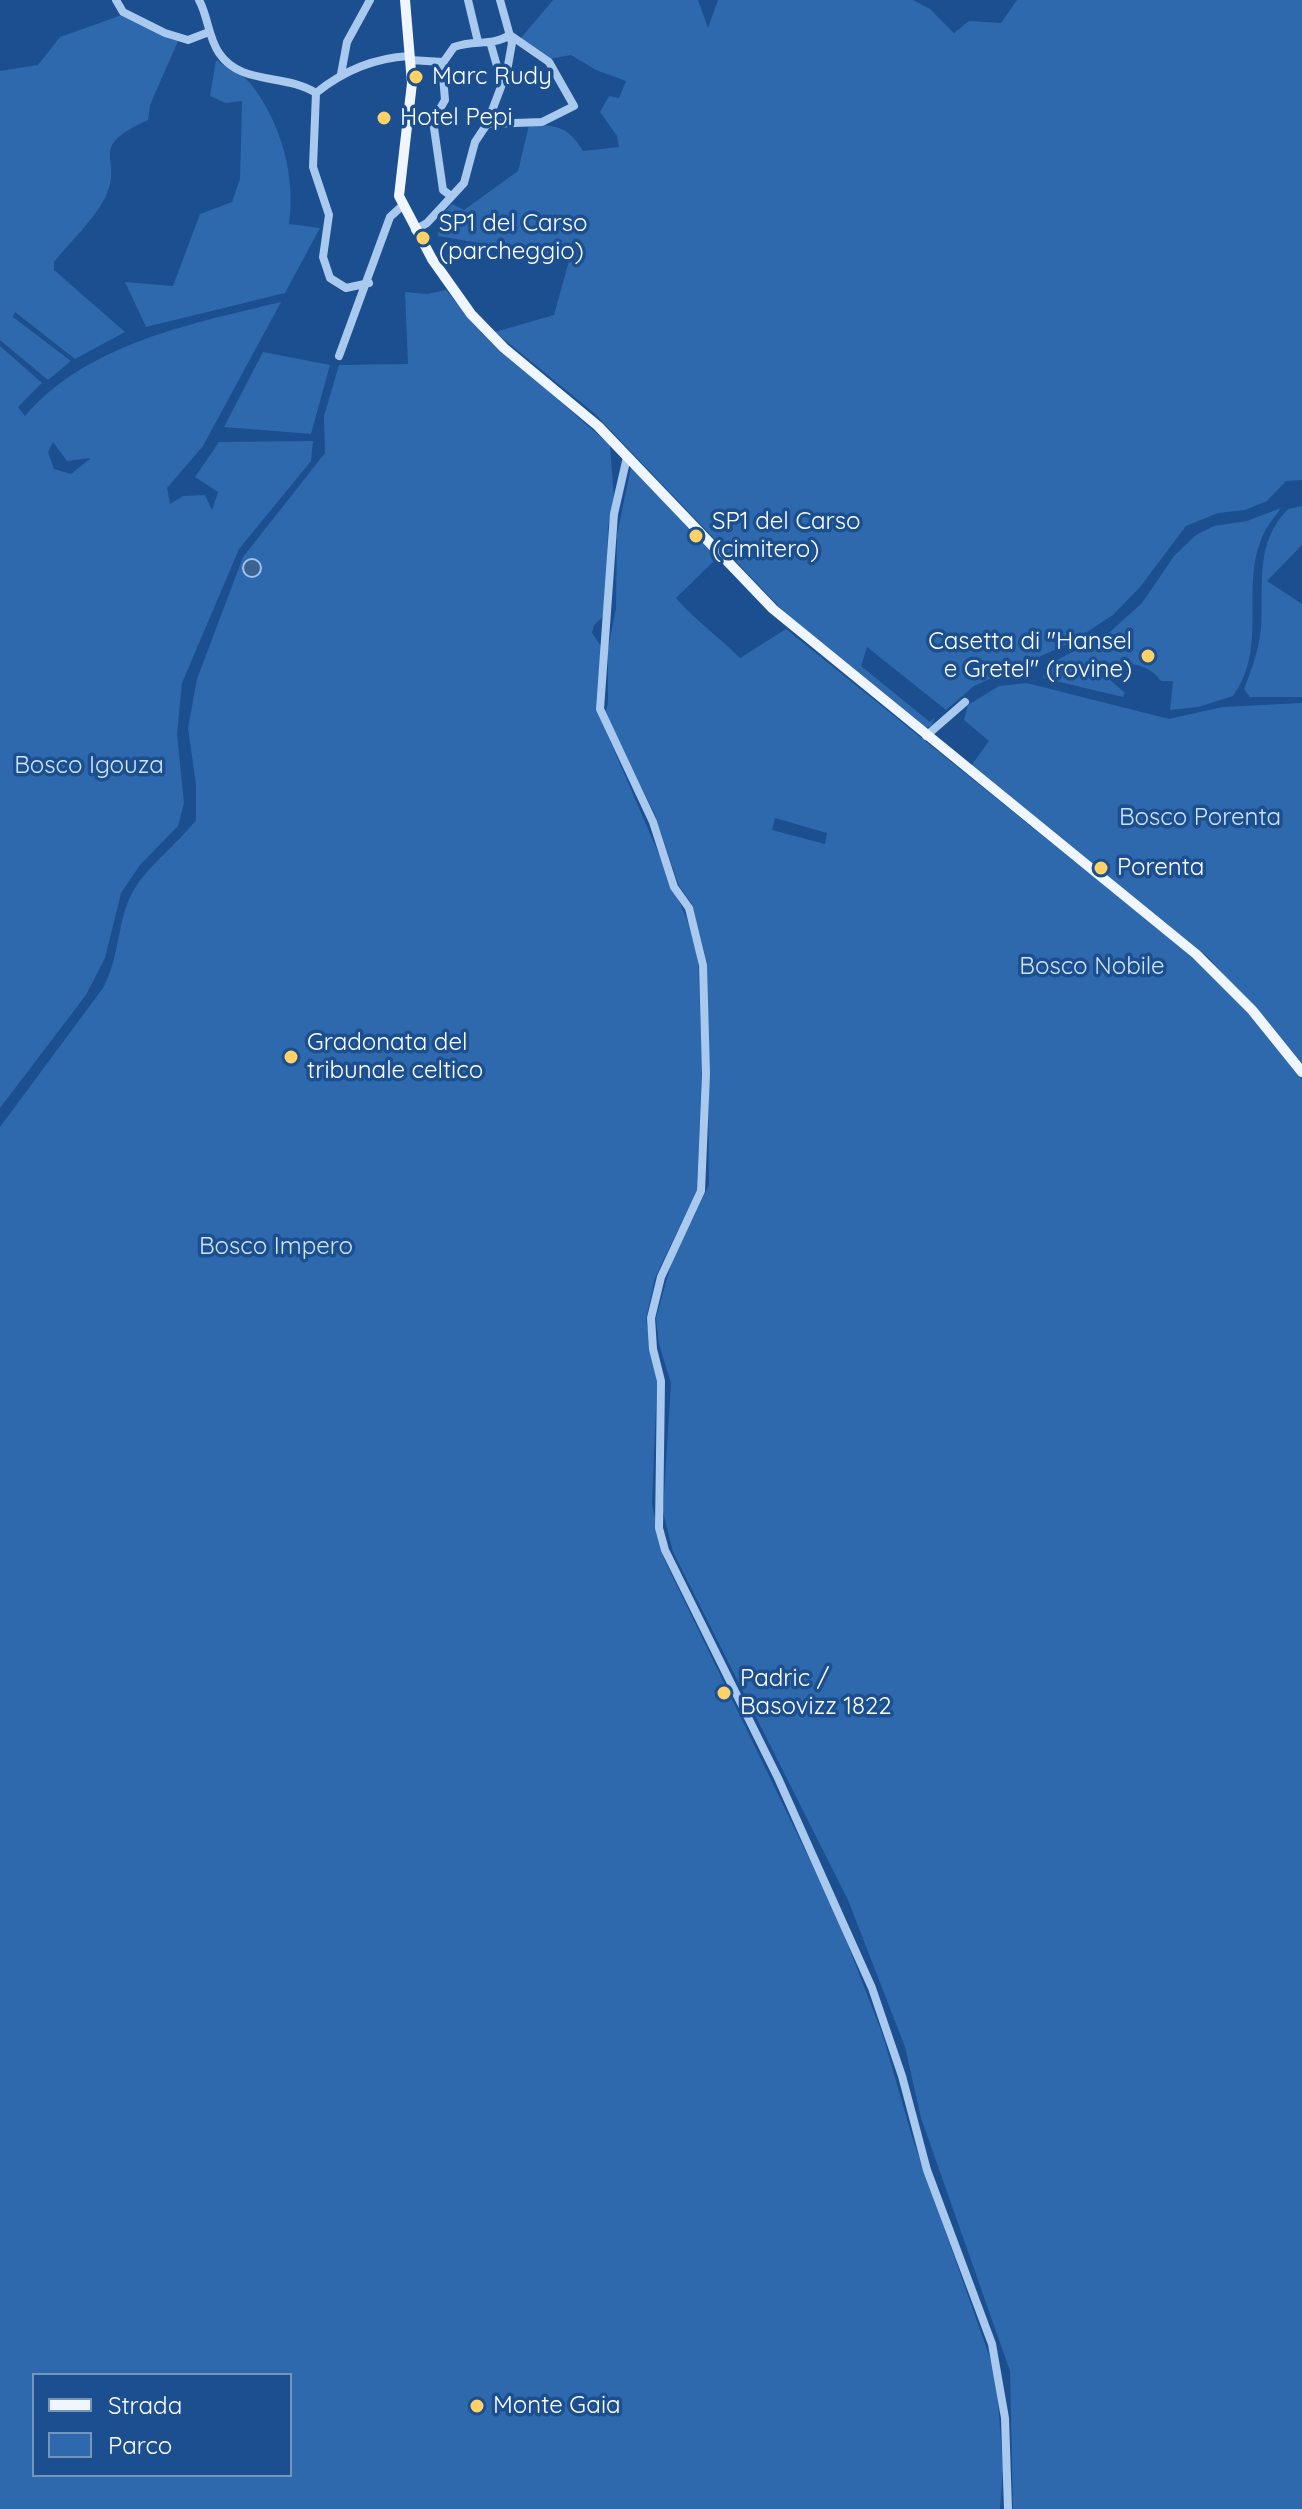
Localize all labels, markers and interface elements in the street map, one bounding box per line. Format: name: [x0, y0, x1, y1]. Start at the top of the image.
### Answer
place label: Marc Rudy: [432, 63, 552, 91]
marker: Marc Rudy: [407, 68, 425, 86]
place label: Hotel Pepi: [400, 104, 513, 132]
marker: Hotel Pepi: [375, 109, 393, 127]
place label: SP1 del Carso (parcheggio): [439, 210, 588, 266]
marker: SP1 del Carso (parcheggio): [414, 229, 432, 247]
place label: SP1 del Carso (cimitero): [712, 508, 861, 564]
marker: SP1 del Carso (cimitero): [687, 527, 705, 545]
place label: Casetta di "Hansel e Gretel" (rovine): [928, 628, 1132, 684]
marker: Casetta di "Hansel e Gretel" (rovine): [1139, 647, 1157, 665]
park label: Bosco Igouza: [14, 752, 164, 780]
park label: Bosco Porenta: [1119, 804, 1281, 832]
place label: Porenta: [1117, 854, 1204, 882]
marker: Porenta: [1092, 859, 1110, 877]
park label: Bosco Nobile: [1019, 953, 1165, 981]
place label: Gradonata del tribunale celtico: [307, 1029, 483, 1085]
marker: Gradonata del tribunale celtico: [282, 1048, 300, 1066]
park label: Bosco Impero: [199, 1233, 353, 1261]
place label: Padric / Basovizz 1822: [740, 1665, 892, 1721]
marker: Padric / Basovizz 1822: [715, 1684, 733, 1702]
legend: [32, 2373, 292, 2477]
text: Strada: [108, 2390, 182, 2420]
place label: Monte Gaia: [493, 2392, 621, 2420]
marker: Monte Gaia: [468, 2397, 486, 2415]
text: Parco: [108, 2430, 172, 2460]

